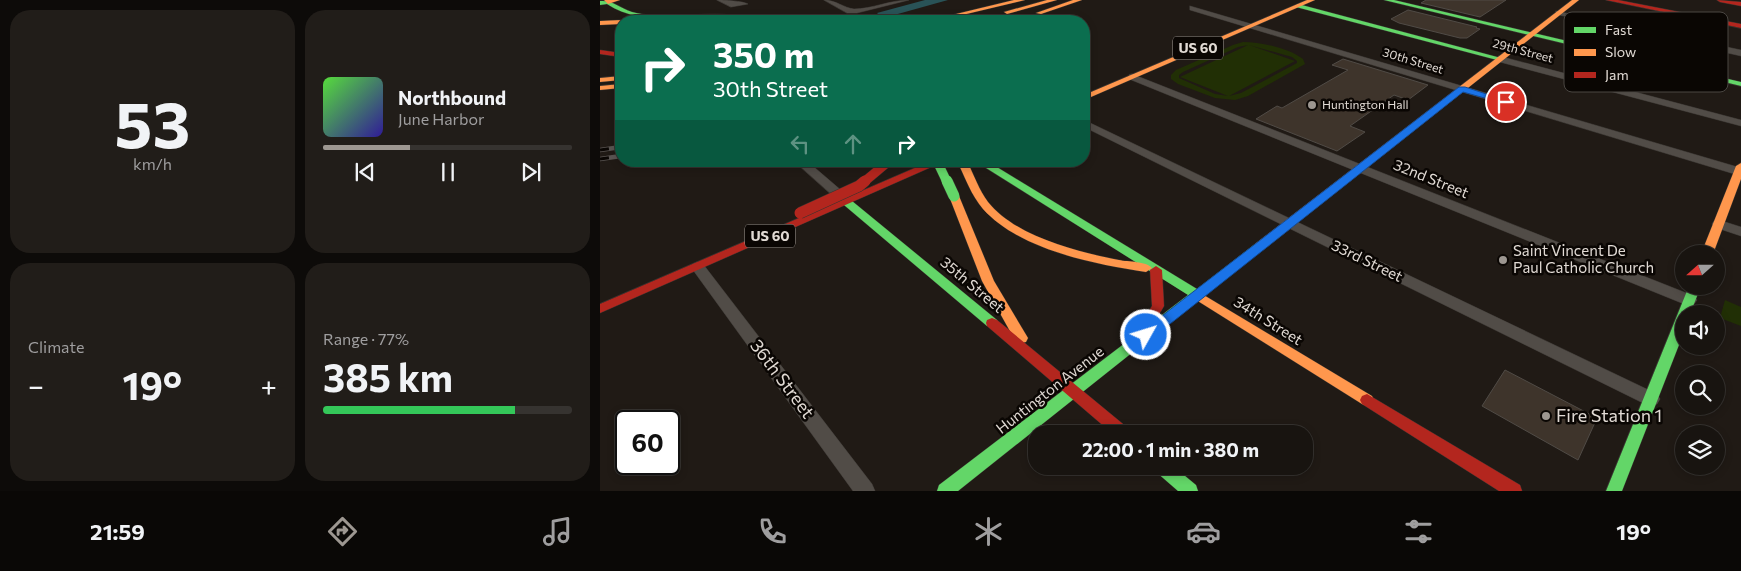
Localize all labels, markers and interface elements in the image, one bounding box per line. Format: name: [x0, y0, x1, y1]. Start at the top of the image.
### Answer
legend: [1564, 12, 1728, 92]
text: Fast: [1605, 21, 1632, 38]
text: 350 m: [713, 32, 814, 75]
icon: right: [630, 35, 695, 100]
street label: 29th Street: [1492, 35, 1555, 65]
road number: US 60: [1173, 36, 1223, 59]
text: Slow: [1605, 43, 1636, 60]
street label: 30th Street: [1381, 44, 1445, 76]
text: Jam: [1605, 66, 1629, 83]
text: 30th Street: [713, 75, 828, 102]
pin: [1485, 81, 1527, 123]
text: 53: [115, 82, 190, 161]
text: Northbound: [398, 86, 506, 109]
icon: arrive: [1492, 88, 1520, 116]
place label: Huntington Hall: [1322, 97, 1409, 111]
marker: Huntington Hall: [1306, 99, 1318, 111]
text: June Harbor: [398, 109, 484, 128]
icon: left: [786, 130, 814, 158]
icon: ahead: [839, 130, 867, 158]
icon: right: [892, 130, 920, 158]
text: km/h: [133, 154, 172, 173]
street label: 32nd Street: [1391, 155, 1472, 201]
icon: previous: [351, 158, 379, 186]
icon: pause: [434, 158, 462, 186]
icon: next: [517, 158, 545, 186]
road number: US 60: [745, 225, 795, 248]
street label: 33rd Street: [1329, 235, 1406, 285]
place label: Saint Vincent De Paul Catholic Church: [1513, 241, 1654, 276]
north arrow: [1675, 245, 1725, 295]
map controls: [1675, 245, 1725, 475]
street label: 35th Street: [937, 253, 1008, 316]
marker: Saint Vincent De Paul Catholic Church: [1497, 254, 1509, 266]
street label: 34th Street: [1231, 292, 1306, 348]
button: sound: [1675, 305, 1725, 355]
position arrow: [1119, 308, 1171, 360]
text: Range · 77%: [323, 329, 409, 348]
street label: 36th Street: [746, 335, 820, 422]
text: Climate: [28, 337, 84, 356]
street label: Huntington Avenue: [992, 342, 1107, 437]
text: 385 km: [323, 353, 453, 400]
text: 19°: [122, 361, 182, 408]
button: search: [1675, 365, 1725, 415]
text: −: [28, 368, 44, 402]
text: +: [261, 368, 277, 402]
place label: Fire Station 1: [1556, 404, 1662, 426]
speed limit sign: 60: [615, 410, 680, 475]
marker: Fire Station 1: [1540, 410, 1552, 422]
button: layers: [1675, 425, 1725, 475]
text: 22:00 · 1 min · 380 m: [1082, 438, 1259, 461]
icon: directions: [325, 514, 360, 549]
icon: music: [540, 514, 575, 549]
icon: phone: [755, 514, 790, 549]
icon: climate: [971, 514, 1006, 549]
icon: car: [1186, 514, 1221, 549]
icon: filters: [1401, 514, 1436, 549]
text: 21:59: [90, 518, 145, 545]
text: 19°: [1616, 518, 1651, 545]

